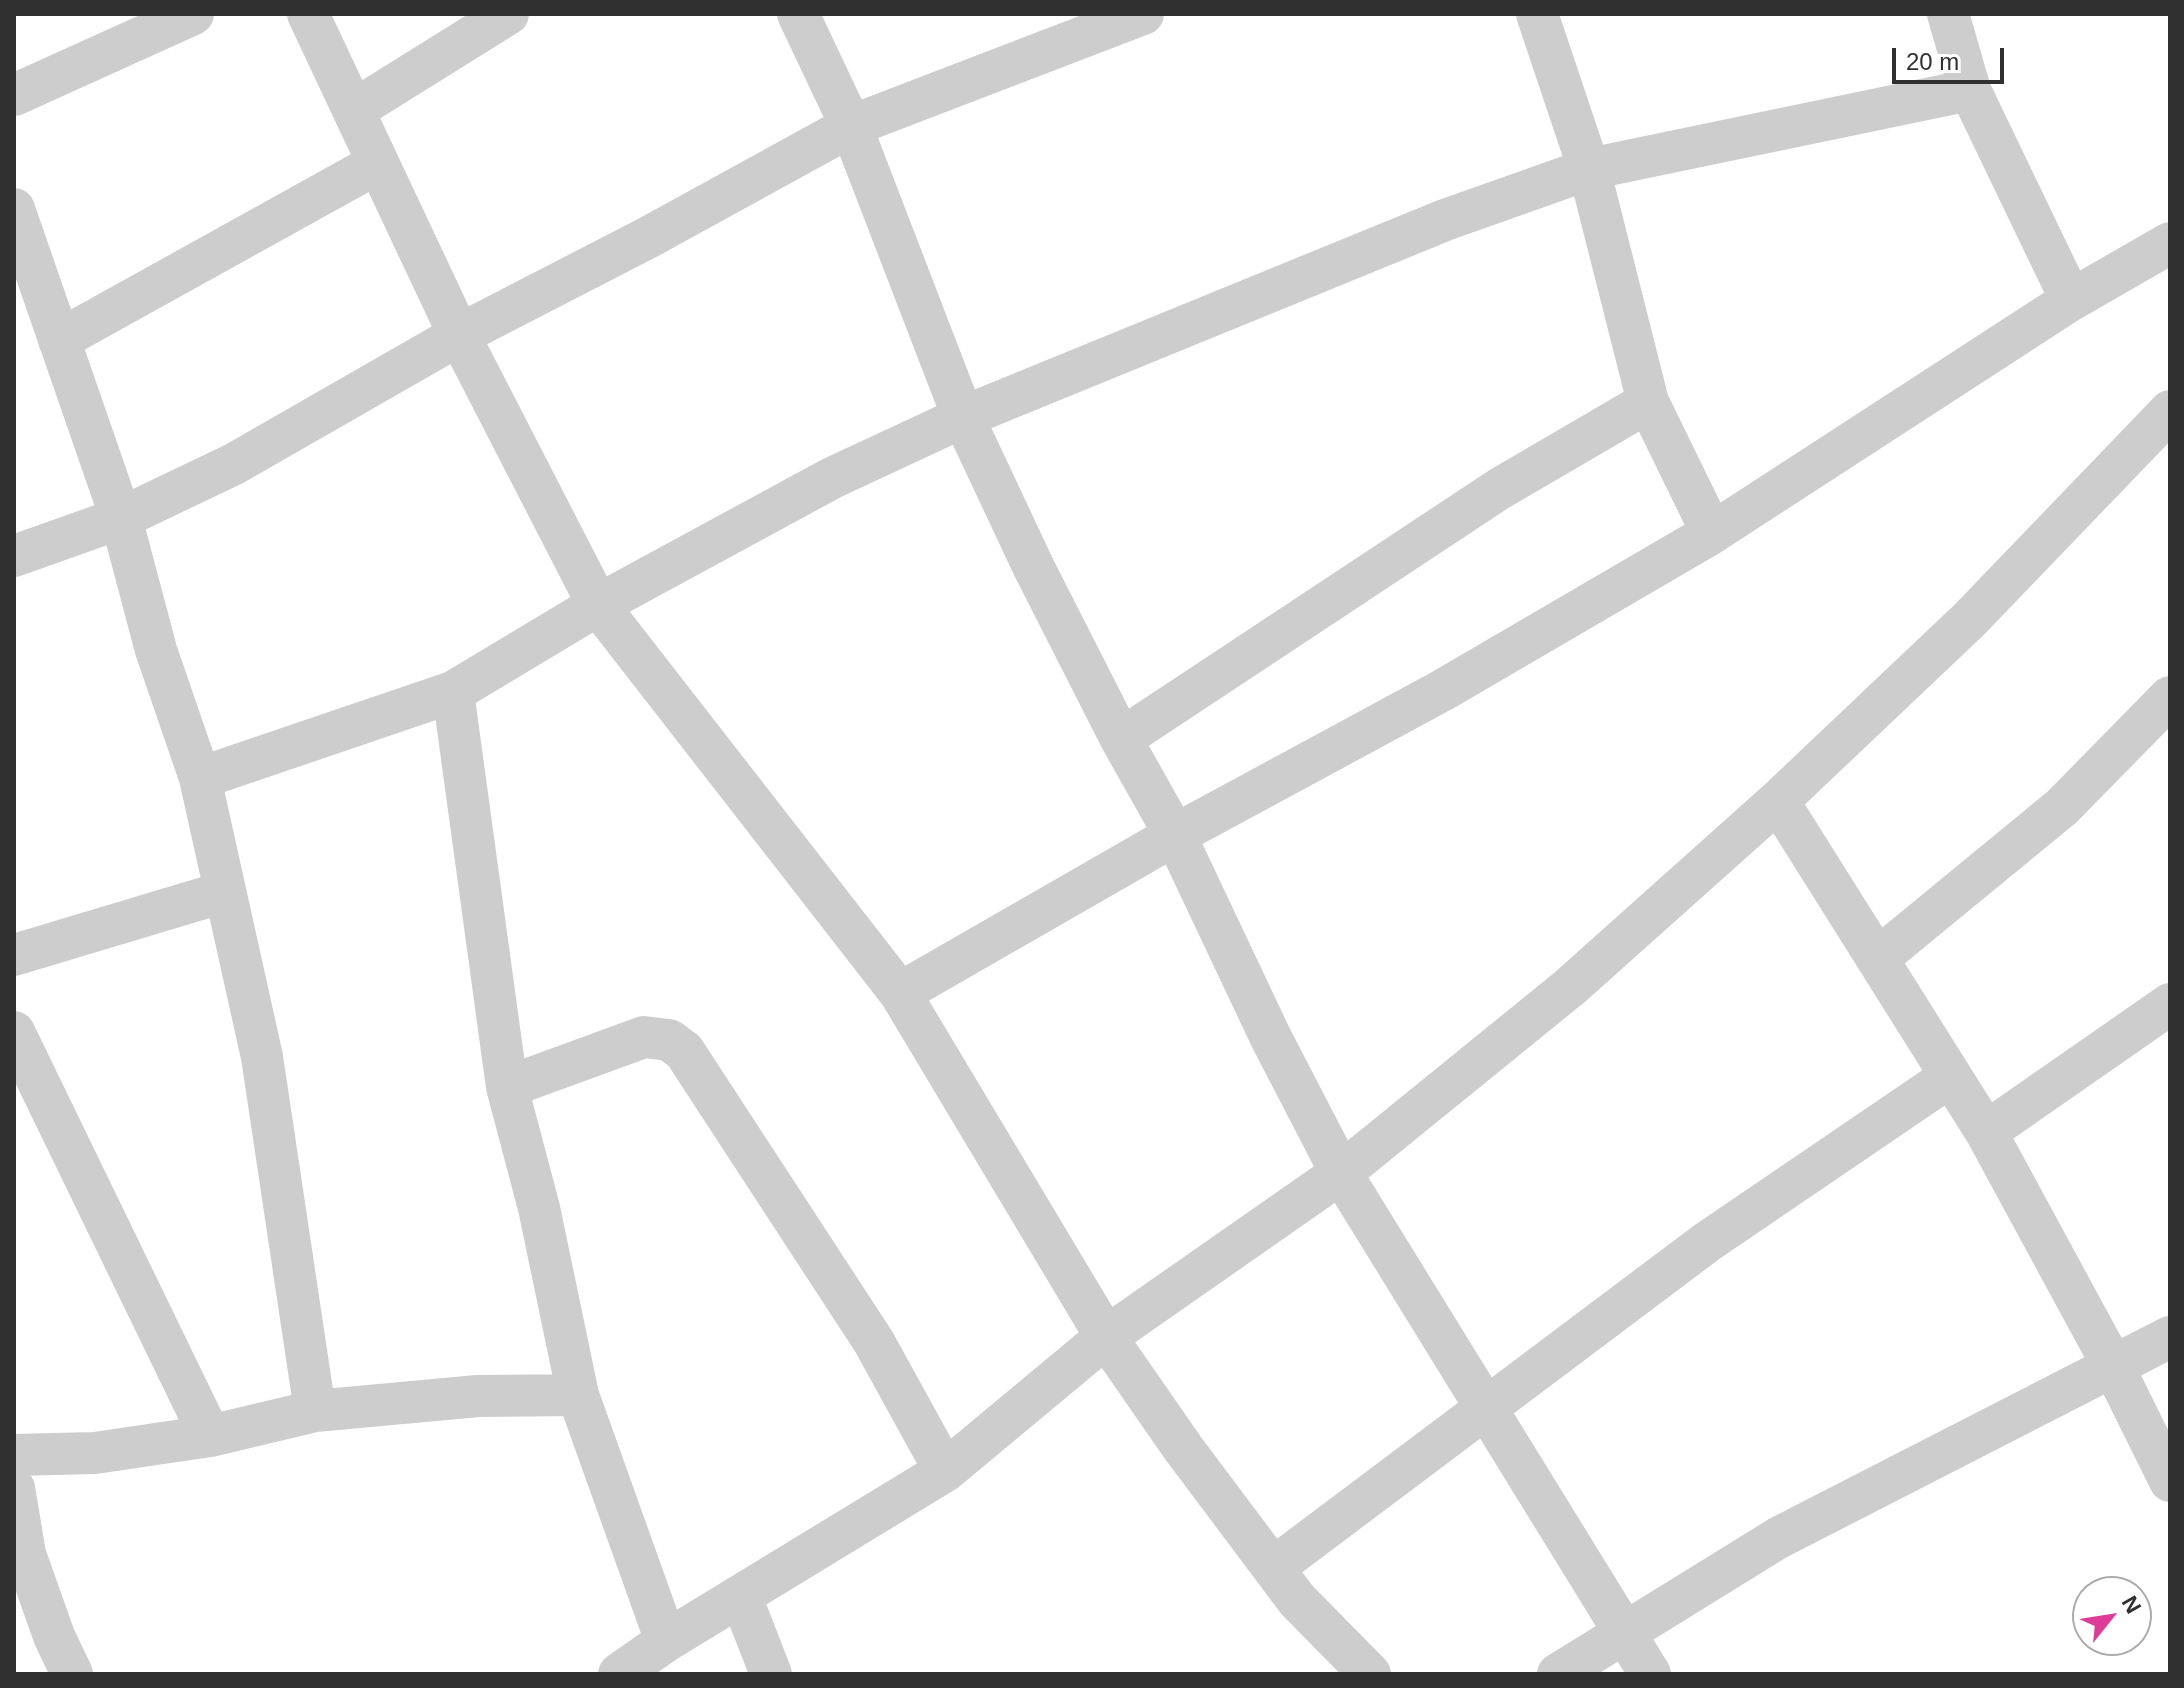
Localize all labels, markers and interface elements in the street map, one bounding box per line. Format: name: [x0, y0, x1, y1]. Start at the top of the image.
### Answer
scale bar: [1896, 32, 2008, 82]
text: 20 m: [1906, 48, 1959, 75]
north arrow: [2072, 1576, 2152, 1656]
text: N: [2117, 1592, 2146, 1618]

